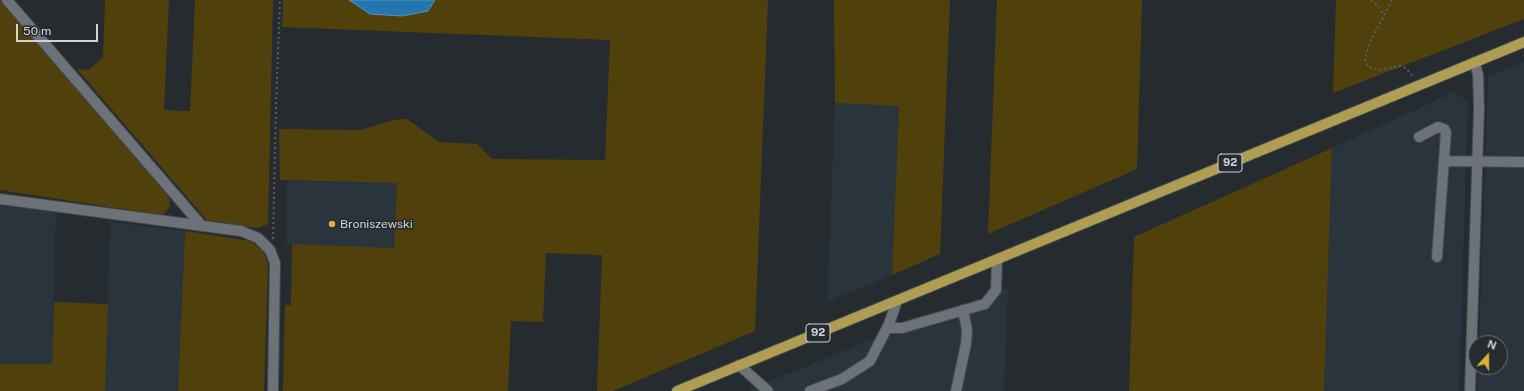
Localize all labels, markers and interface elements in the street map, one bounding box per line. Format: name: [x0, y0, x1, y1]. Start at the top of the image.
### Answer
scale bar: [18, 16, 100, 42]
text: 50 m: [23, 24, 51, 38]
road number: 92: [1218, 154, 1242, 172]
place label: Broniszewski: [340, 217, 413, 231]
marker: Broniszewski: [327, 219, 337, 229]
road number: 92: [806, 324, 830, 342]
north arrow: [1468, 335, 1508, 375]
text: N: [1486, 338, 1498, 352]

